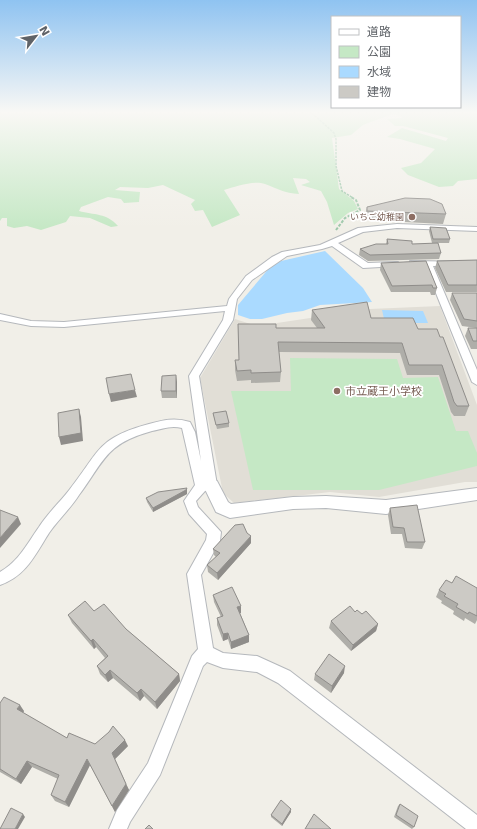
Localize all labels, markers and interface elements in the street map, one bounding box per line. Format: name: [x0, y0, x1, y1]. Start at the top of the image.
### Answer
north arrow: [16, 16, 56, 56]
legend: [331, 16, 461, 108]
text: N: [36, 24, 52, 38]
text: 道路: [367, 25, 391, 39]
text: 公園: [367, 45, 391, 59]
text: 水域: [367, 65, 391, 79]
text: 建物: [367, 85, 391, 99]
place label: いちご幼稚園: [350, 212, 404, 222]
marker: いちご幼稚園: [407, 212, 417, 222]
place label: 市立蔵王小学校: [345, 385, 422, 398]
marker: 市立蔵王小学校: [332, 386, 342, 396]

